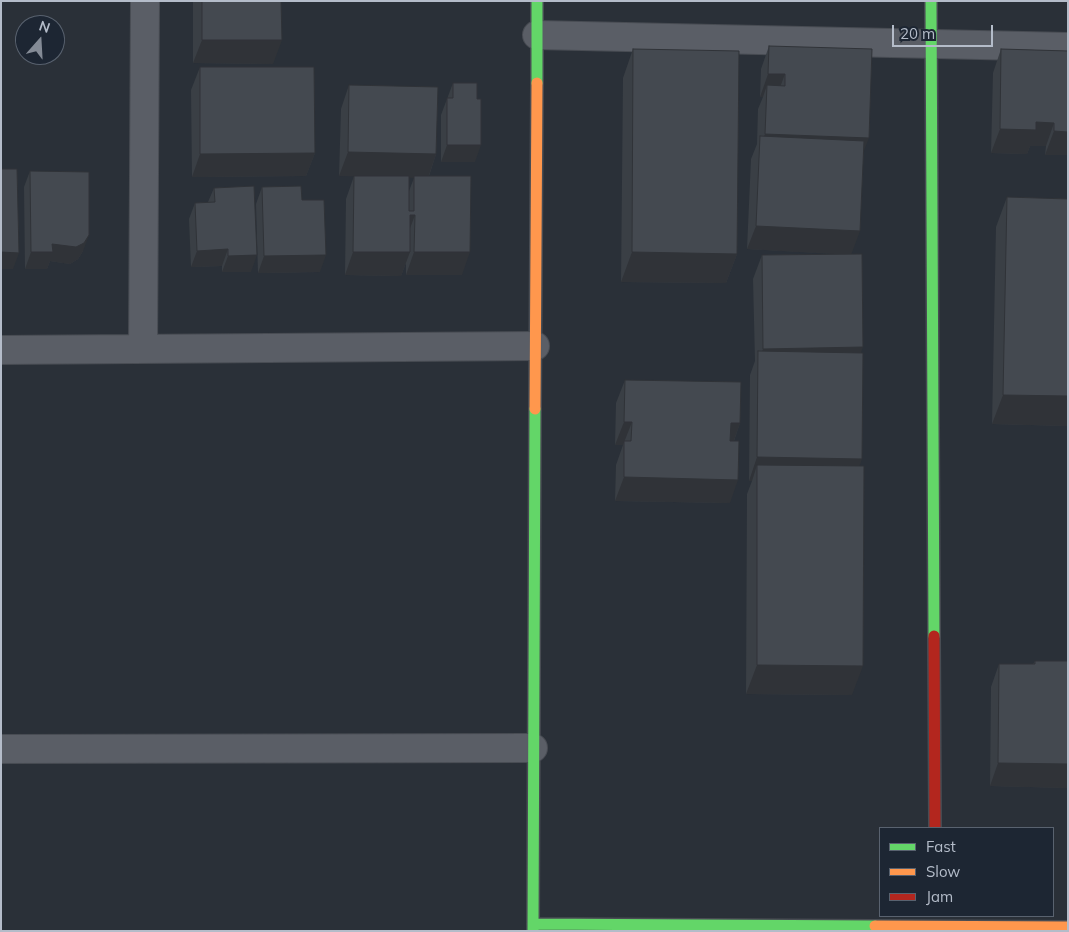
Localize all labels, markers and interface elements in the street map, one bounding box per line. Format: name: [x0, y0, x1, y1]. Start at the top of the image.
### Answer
north arrow: [15, 15, 65, 65]
scale bar: [894, 15, 995, 47]
text: N: [37, 17, 52, 37]
text: 20 m: [900, 24, 935, 43]
legend: [879, 827, 1054, 917]
text: Fast: [926, 837, 956, 856]
text: Slow: [926, 862, 960, 881]
text: Jam: [926, 887, 953, 906]

